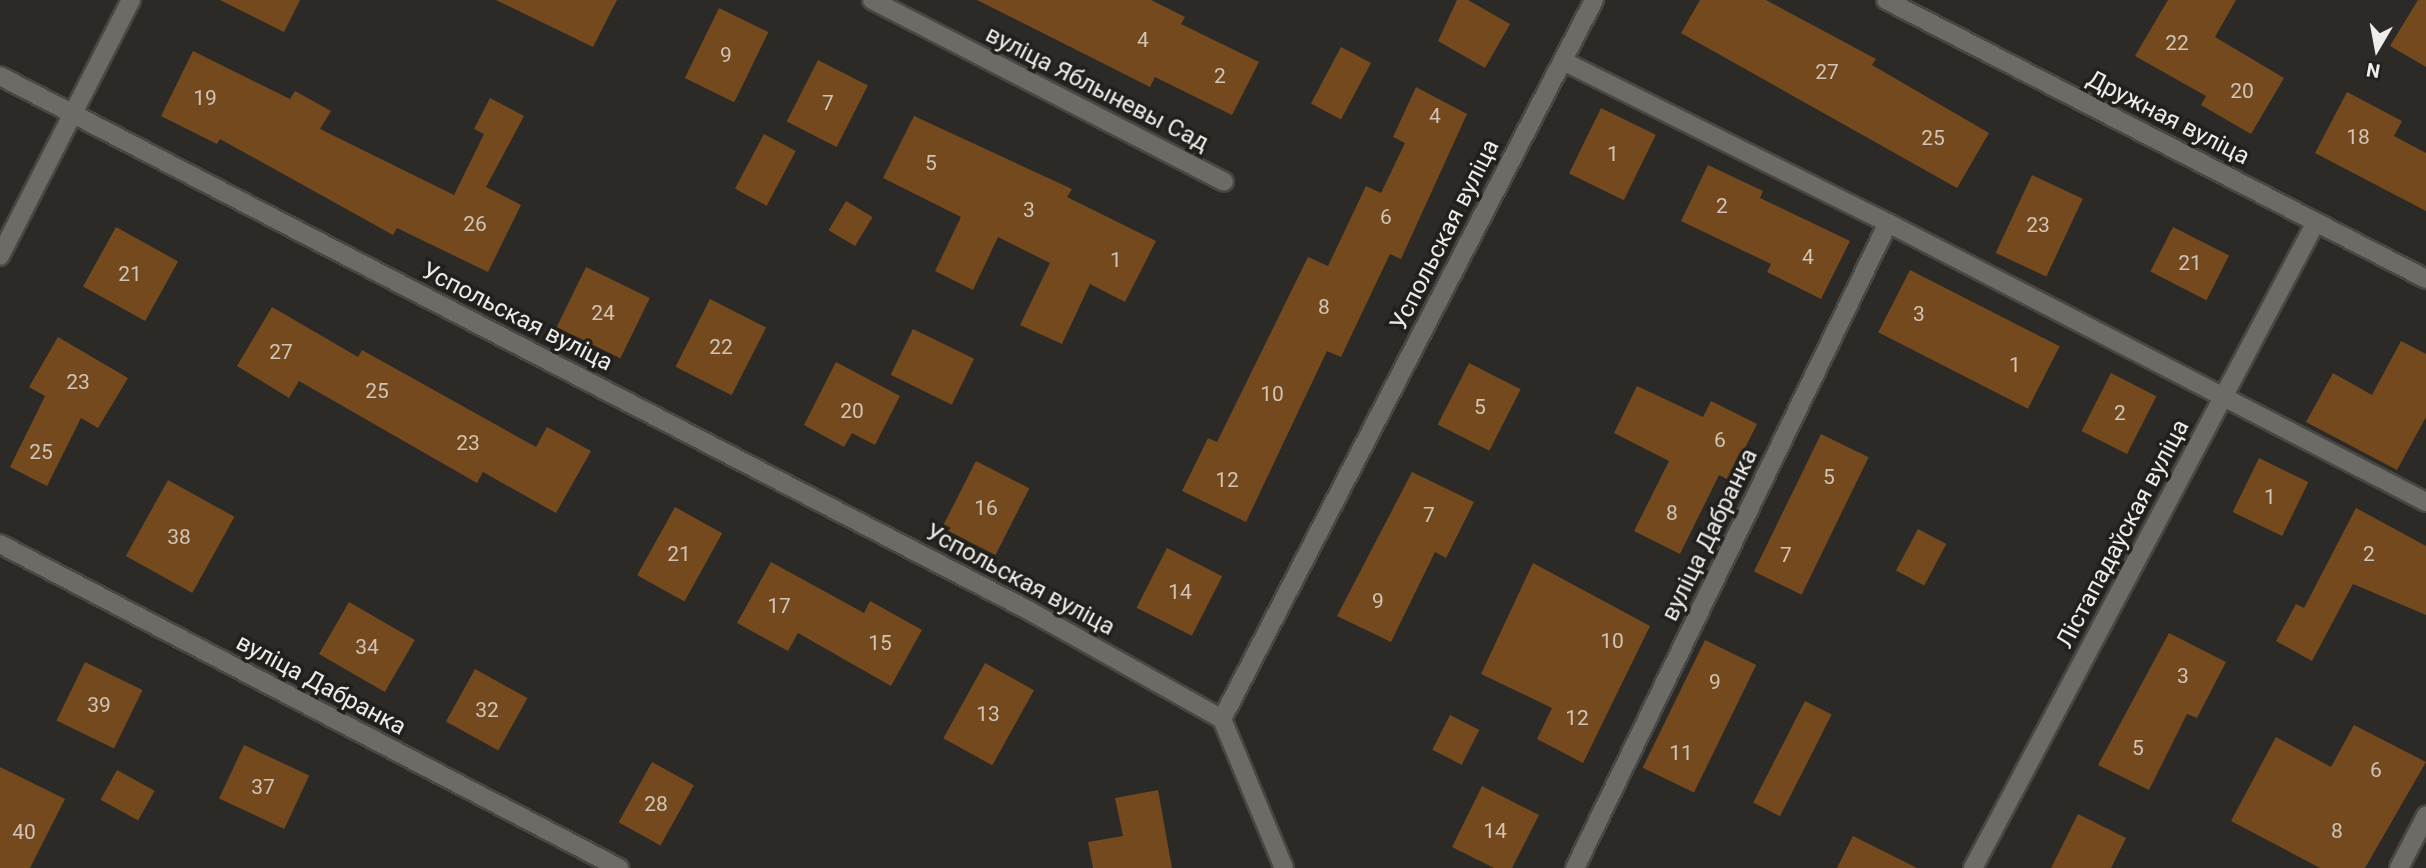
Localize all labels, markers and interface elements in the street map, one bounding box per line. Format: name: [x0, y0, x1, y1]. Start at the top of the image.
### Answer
north arrow: [2342, 14, 2412, 84]
street label: вуліца Яблыневы Сад: [981, 20, 1213, 158]
house number: 4: [1137, 27, 1149, 53]
house number: 22: [2165, 30, 2189, 56]
house number: 9: [720, 42, 732, 68]
text: N: [2365, 58, 2382, 83]
house number: 27: [1815, 59, 1839, 85]
house number: 2: [1214, 63, 1226, 89]
street label: Дружная вуліца: [2082, 65, 2254, 171]
house number: 20: [2230, 78, 2254, 104]
house number: 19: [193, 85, 217, 111]
house number: 7: [822, 90, 834, 116]
house number: 4: [1429, 103, 1441, 129]
house number: 18: [2346, 124, 2370, 150]
house number: 25: [1921, 125, 1945, 151]
street label: Успольская вуліца: [1384, 135, 1506, 335]
house number: 1: [1607, 141, 1619, 167]
house number: 5: [925, 150, 937, 176]
house number: 2: [1716, 193, 1728, 219]
house number: 3: [1023, 197, 1035, 223]
house number: 6: [1380, 204, 1392, 230]
house number: 26: [463, 211, 487, 237]
house number: 23: [2026, 212, 2050, 238]
house number: 4: [1802, 244, 1814, 270]
house number: 1: [1110, 247, 1122, 273]
house number: 21: [2178, 250, 2202, 276]
street label: Успольская вуліца: [417, 256, 617, 378]
house number: 21: [118, 261, 142, 287]
house number: 8: [1318, 294, 1330, 320]
house number: 24: [591, 300, 615, 326]
house number: 3: [1913, 301, 1925, 327]
house number: 22: [709, 334, 733, 360]
house number: 27: [269, 339, 293, 365]
house number: 1: [2009, 352, 2021, 378]
house number: 23: [66, 369, 90, 395]
house number: 25: [365, 378, 389, 404]
house number: 10: [1260, 381, 1284, 407]
house number: 5: [1474, 394, 1486, 420]
house number: 20: [840, 398, 864, 424]
house number: 2: [2114, 400, 2126, 426]
street label: Лістападаўская вуліца: [2051, 415, 2195, 653]
house number: 6: [1714, 427, 1726, 453]
house number: 23: [456, 430, 480, 456]
house number: 25: [29, 439, 53, 465]
street label: вуліца Дабранка: [1656, 444, 1764, 626]
house number: 5: [1823, 464, 1835, 490]
house number: 12: [1215, 467, 1239, 493]
house number: 1: [2264, 484, 2276, 510]
house number: 16: [974, 495, 998, 521]
house number: 8: [1666, 500, 1678, 526]
house number: 7: [1423, 502, 1435, 528]
street label: Успольская вуліца: [920, 518, 1120, 642]
house number: 38: [167, 524, 191, 550]
house number: 21: [667, 541, 691, 567]
house number: 2: [2363, 541, 2375, 567]
house number: 7: [1780, 542, 1792, 568]
house number: 14: [1168, 579, 1192, 605]
house number: 9: [1372, 588, 1384, 614]
house number: 17: [767, 593, 791, 619]
street label: вуліца Дабранка: [231, 628, 411, 742]
house number: 10: [1600, 628, 1624, 654]
house number: 15: [868, 630, 892, 656]
house number: 34: [355, 634, 379, 660]
house number: 3: [2177, 663, 2189, 689]
house number: 9: [1709, 669, 1721, 695]
house number: 39: [87, 692, 111, 718]
house number: 32: [475, 697, 499, 723]
house number: 13: [976, 701, 1000, 727]
house number: 12: [1565, 705, 1589, 731]
house number: 5: [2132, 735, 2144, 761]
house number: 11: [1669, 740, 1693, 766]
house number: 6: [2370, 757, 2382, 783]
house number: 37: [251, 774, 275, 800]
house number: 28: [644, 791, 668, 817]
house number: 14: [1483, 818, 1507, 844]
house number: 8: [2331, 818, 2343, 844]
house number: 40: [12, 819, 36, 845]

